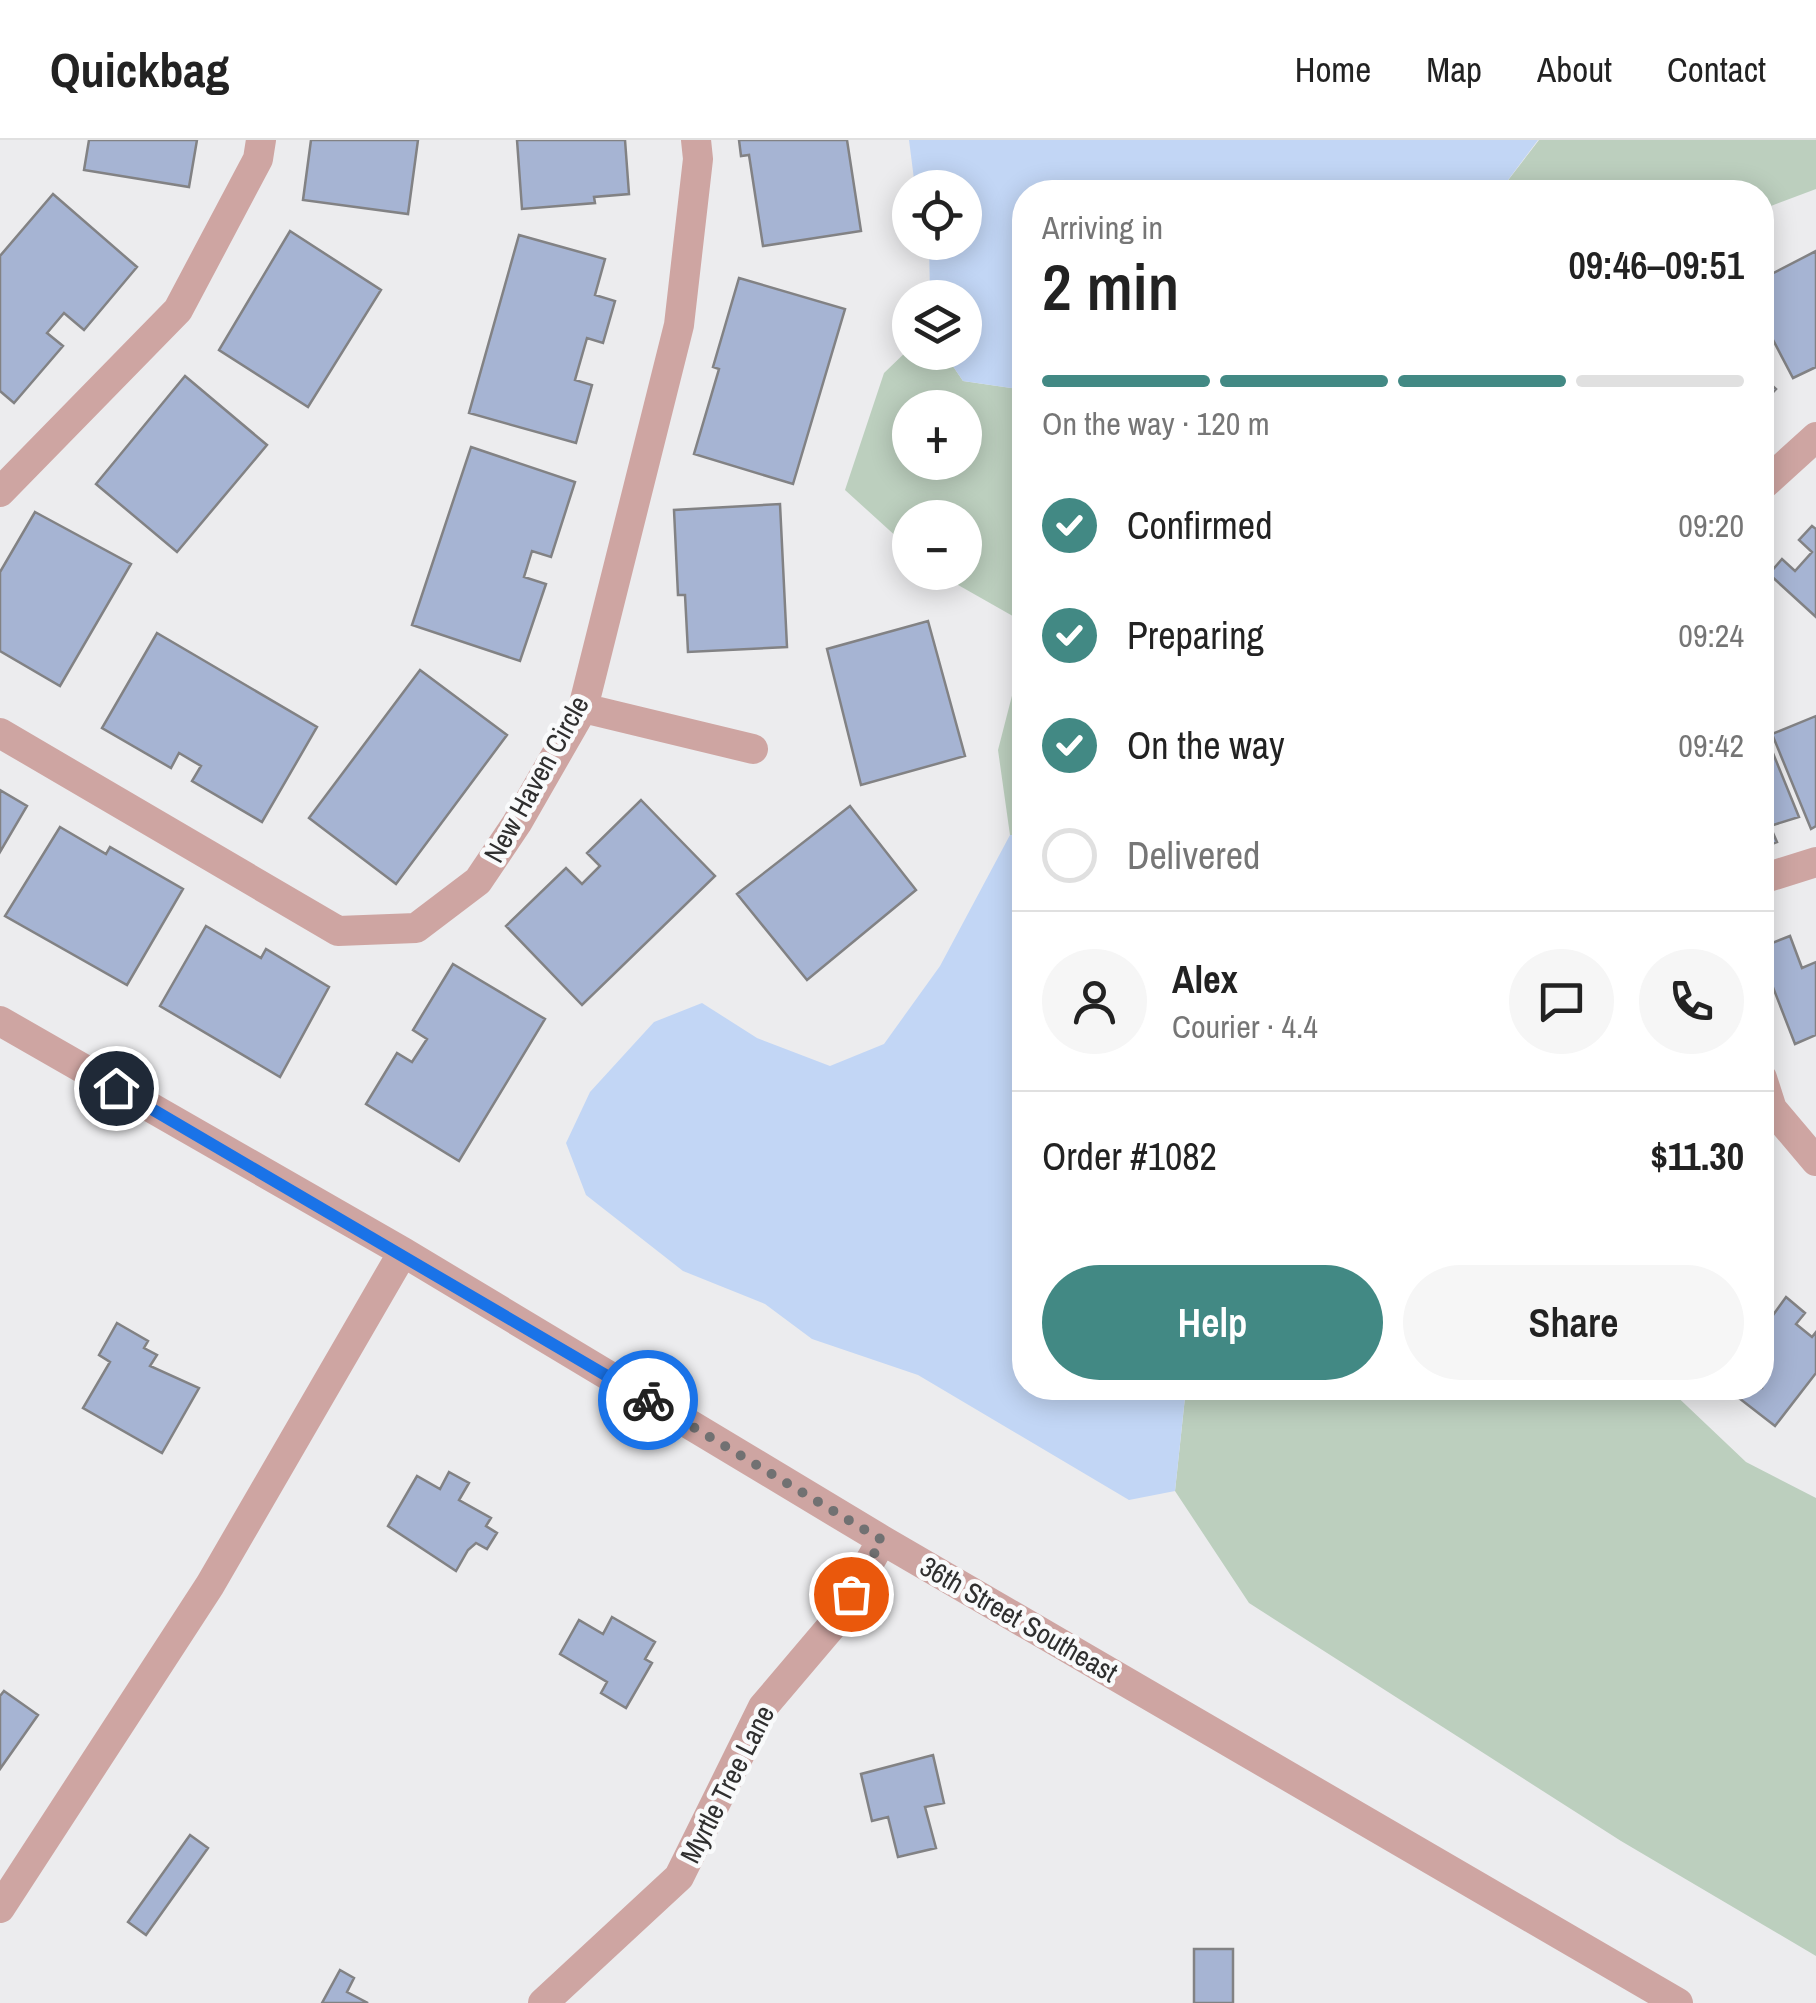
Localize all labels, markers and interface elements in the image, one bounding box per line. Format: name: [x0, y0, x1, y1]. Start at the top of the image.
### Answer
text: Quickbag: [50, 37, 229, 102]
text: Home: [1295, 46, 1371, 93]
text: Map: [1426, 46, 1482, 93]
text: About: [1537, 46, 1612, 93]
text: Contact: [1667, 46, 1766, 93]
map controls: [892, 170, 982, 590]
button: locate: [892, 170, 982, 260]
text: Arriving in: [1042, 206, 1163, 249]
text: 09:46–09:51: [1568, 240, 1744, 291]
text: 2 min: [1042, 243, 1179, 330]
button: layers: [892, 280, 982, 370]
button: +: [892, 390, 982, 480]
text: On the way · 120 m: [1042, 402, 1270, 445]
icon: check: [1042, 498, 1097, 553]
button: −: [892, 500, 982, 590]
text: Confirmed: [1127, 500, 1272, 551]
text: 09:20: [1678, 504, 1744, 547]
icon: check: [1042, 608, 1097, 663]
text: Preparing: [1127, 610, 1264, 661]
text: 09:24: [1678, 614, 1744, 657]
street label: New Haven Circle: [475, 689, 597, 869]
icon: check: [1042, 718, 1097, 773]
text: On the way: [1127, 720, 1285, 771]
text: 09:42: [1678, 724, 1744, 767]
text: Delivered: [1127, 830, 1260, 881]
button: person: [1042, 949, 1147, 1054]
button: chat: [1509, 949, 1614, 1054]
button: phone: [1639, 949, 1744, 1054]
text: Alex: [1172, 954, 1238, 1005]
text: Courier · 4.4: [1172, 1005, 1318, 1048]
pin: [74, 1046, 159, 1131]
icon: home: [89, 1061, 144, 1116]
text: Order #1082: [1042, 1131, 1217, 1182]
text: $11.30: [1650, 1131, 1744, 1182]
button: Help: [1042, 1265, 1383, 1380]
button: Share: [1403, 1265, 1744, 1380]
courier: [598, 1350, 698, 1450]
icon: bike: [621, 1373, 676, 1428]
street label: 36th Street Southeast: [913, 1547, 1125, 1691]
pin: [809, 1552, 894, 1637]
icon: bag: [824, 1567, 879, 1622]
street label: Myrtle Tree Lane: [671, 1699, 783, 1869]

